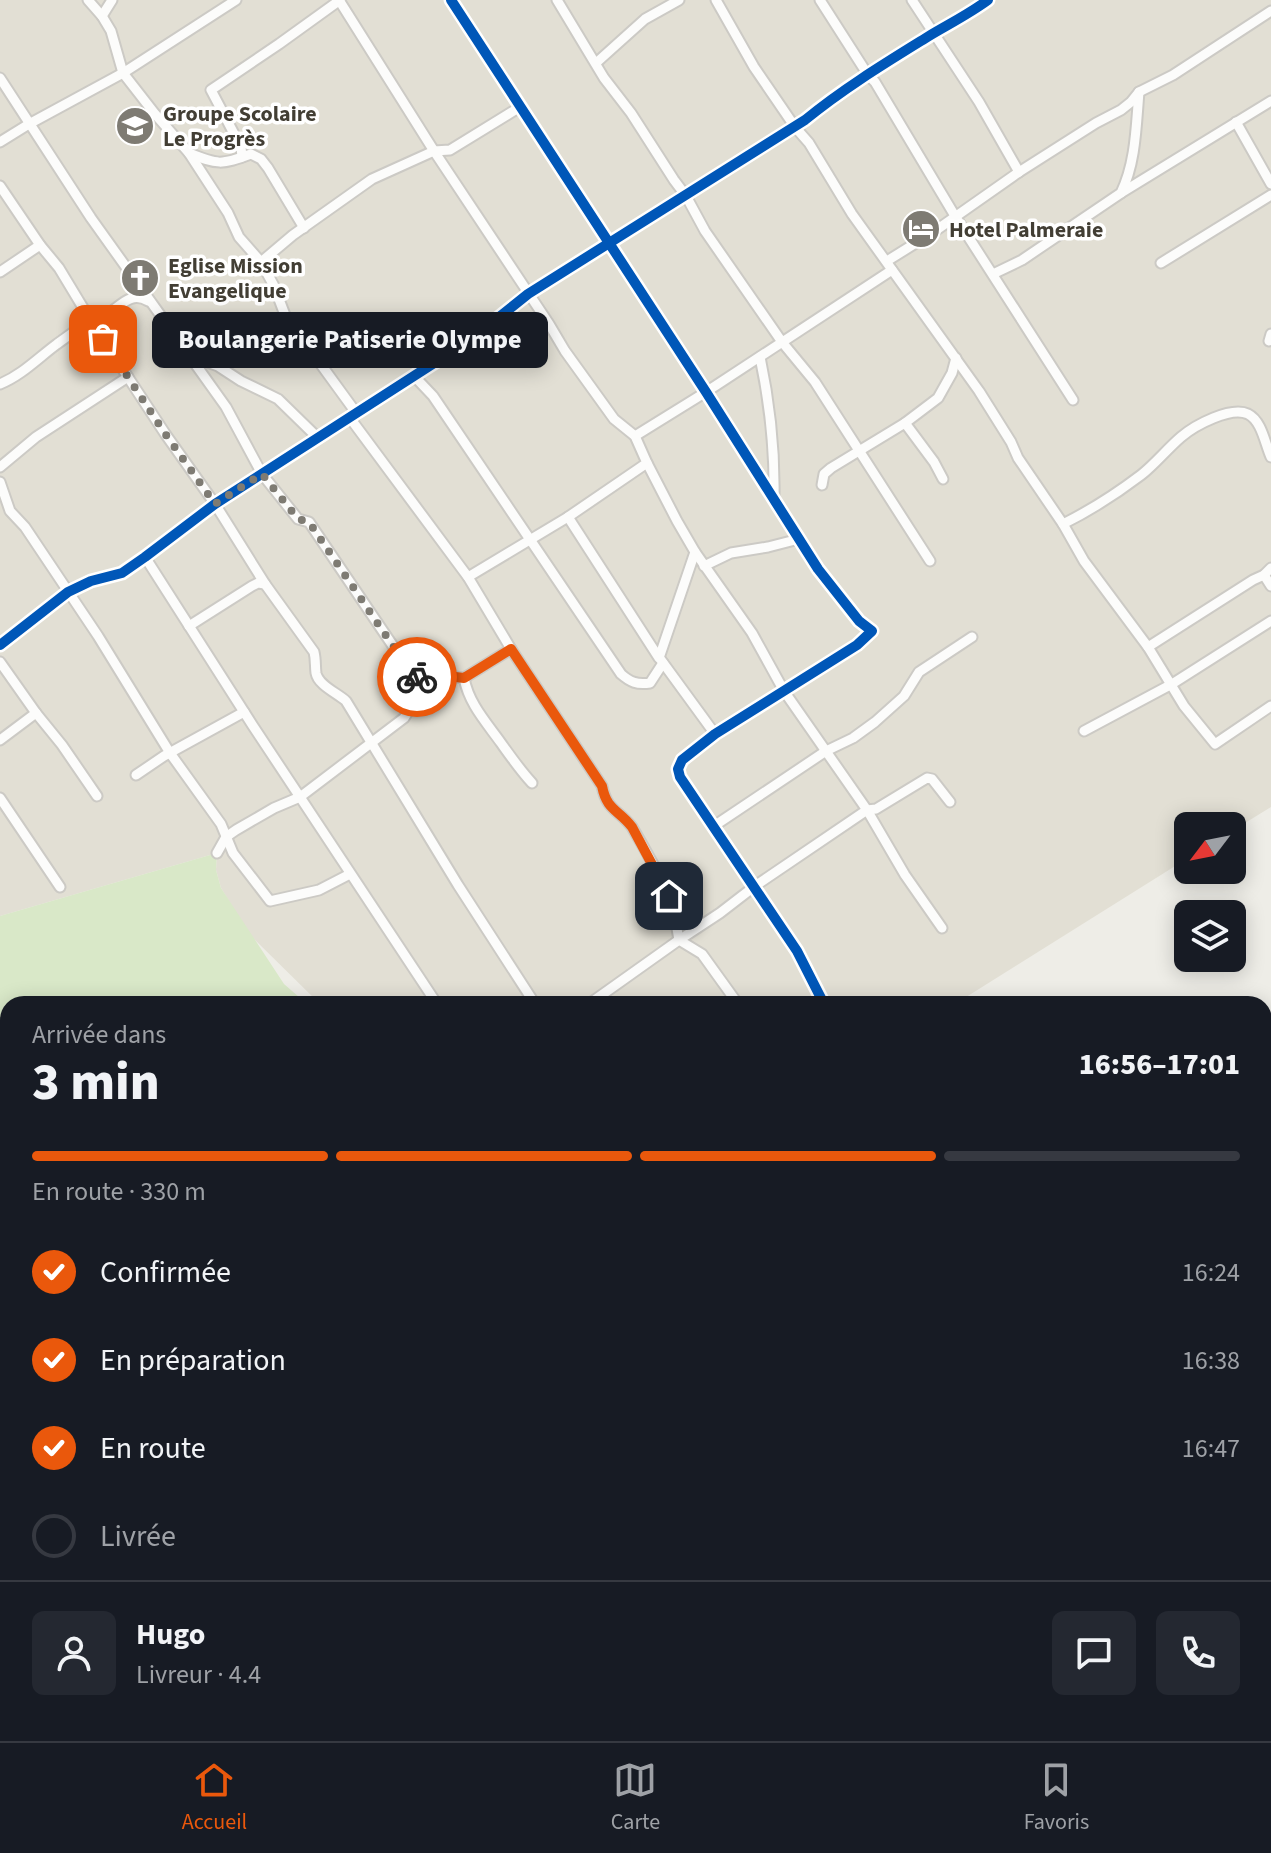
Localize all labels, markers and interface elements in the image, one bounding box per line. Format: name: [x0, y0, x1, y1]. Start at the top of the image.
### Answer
place label: Groupe Scolaire Le Progrès: [163, 98, 317, 155]
school or university icon: Groupe Scolaire Le Progrès: [114, 105, 156, 147]
hotel icon: Hotel Palmeraie: [900, 208, 942, 250]
place label: Hotel Palmeraie: [949, 214, 1103, 246]
place label: Eglise Mission Evangelique: [168, 250, 303, 307]
church icon: Eglise Mission Evangelique: [119, 257, 161, 299]
pin: [69, 305, 137, 373]
callout: Boulangerie Patiserie Olympe: [151, 311, 547, 367]
icon: bag: [81, 317, 125, 361]
text: Boulangerie Patiserie Olympe: [178, 321, 522, 358]
courier: [377, 637, 457, 717]
icon: bike: [395, 655, 439, 699]
north arrow: [1174, 812, 1246, 884]
map controls: [1174, 812, 1246, 972]
pin: [635, 862, 703, 930]
icon: home: [647, 874, 691, 918]
button: layers: [1174, 900, 1246, 972]
text: Arrivée dans: [32, 1016, 166, 1053]
text: 16:56–17:01: [1079, 1043, 1240, 1086]
text: 3 min: [32, 1046, 160, 1120]
text: En route · 330 m: [32, 1173, 206, 1210]
icon: check: [32, 1250, 76, 1294]
text: Confirmée: [100, 1251, 231, 1294]
text: 16:24: [1182, 1254, 1240, 1291]
icon: check: [32, 1338, 76, 1382]
text: En préparation: [100, 1339, 286, 1382]
text: 16:38: [1182, 1342, 1240, 1379]
icon: check: [32, 1426, 76, 1470]
text: En route: [100, 1427, 206, 1470]
text: 16:47: [1182, 1430, 1240, 1467]
text: Livrée: [100, 1515, 176, 1558]
button: person: [32, 1611, 116, 1695]
button: chat: [1052, 1611, 1136, 1695]
button: phone: [1156, 1611, 1240, 1695]
text: Hugo: [136, 1613, 205, 1656]
text: Livreur · 4.4: [136, 1656, 261, 1693]
tab: Accueil: [182, 1758, 247, 1838]
tab: Carte: [611, 1758, 660, 1838]
tab: Favoris: [1024, 1758, 1089, 1838]

